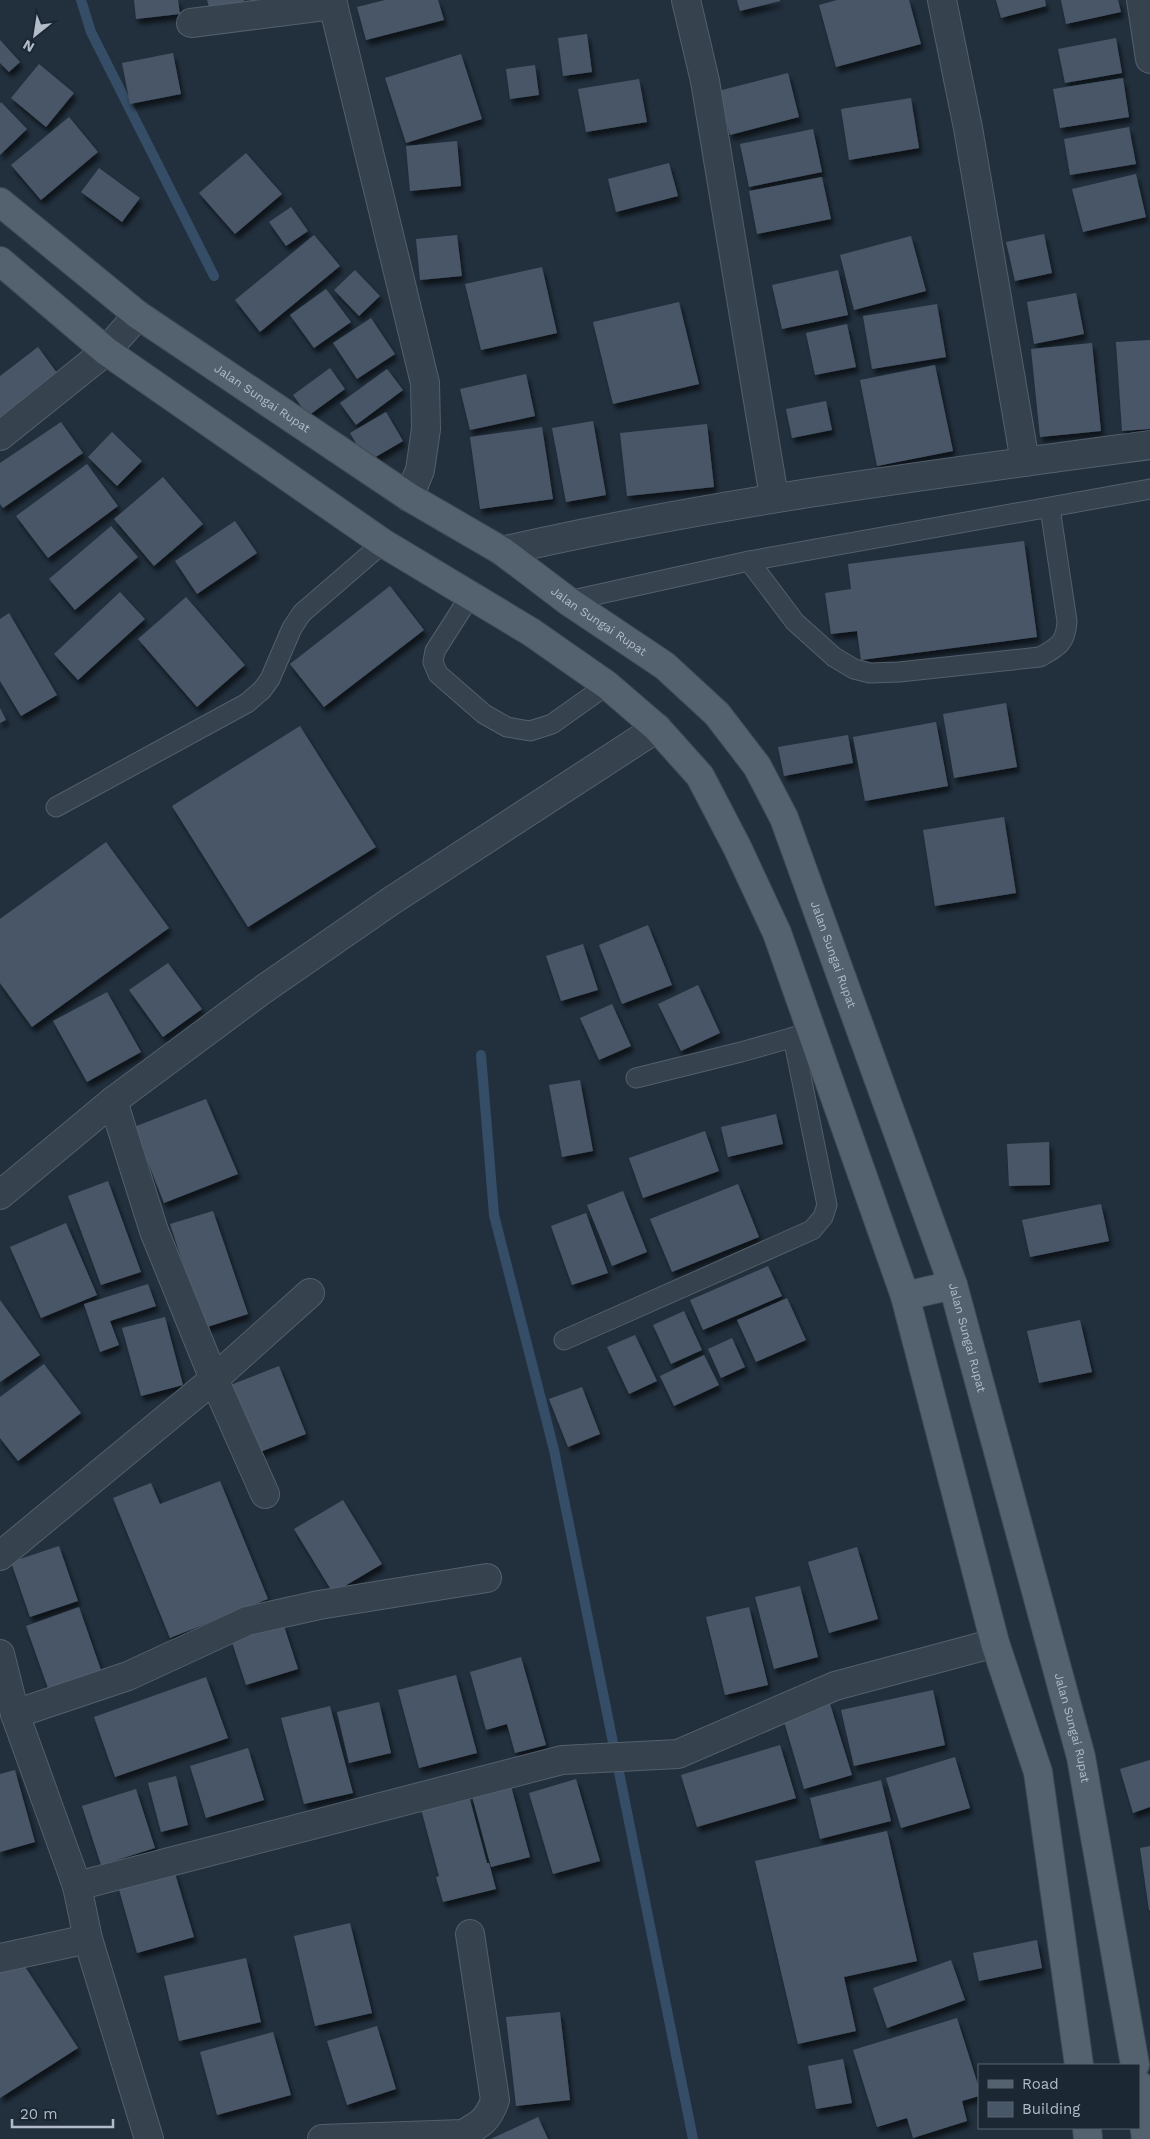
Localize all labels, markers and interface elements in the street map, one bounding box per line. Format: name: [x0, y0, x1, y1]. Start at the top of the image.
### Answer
north arrow: [10, 10, 60, 60]
text: N: [20, 37, 37, 56]
street label: Jalan Sungai Rupat: [212, 361, 313, 436]
street label: Jalan Sungai Rupat: [548, 584, 649, 659]
street label: Jalan Sungai Rupat: [808, 899, 859, 1010]
street label: Jalan Sungai Rupat: [946, 1281, 989, 1394]
street label: Jalan Sungai Rupat: [1051, 1671, 1092, 1784]
legend: [978, 2064, 1140, 2129]
text: Road: [1022, 2075, 1059, 2093]
scale bar: [12, 2096, 114, 2128]
text: Building: [1022, 2100, 1080, 2118]
text: 20 m: [20, 2105, 58, 2123]

